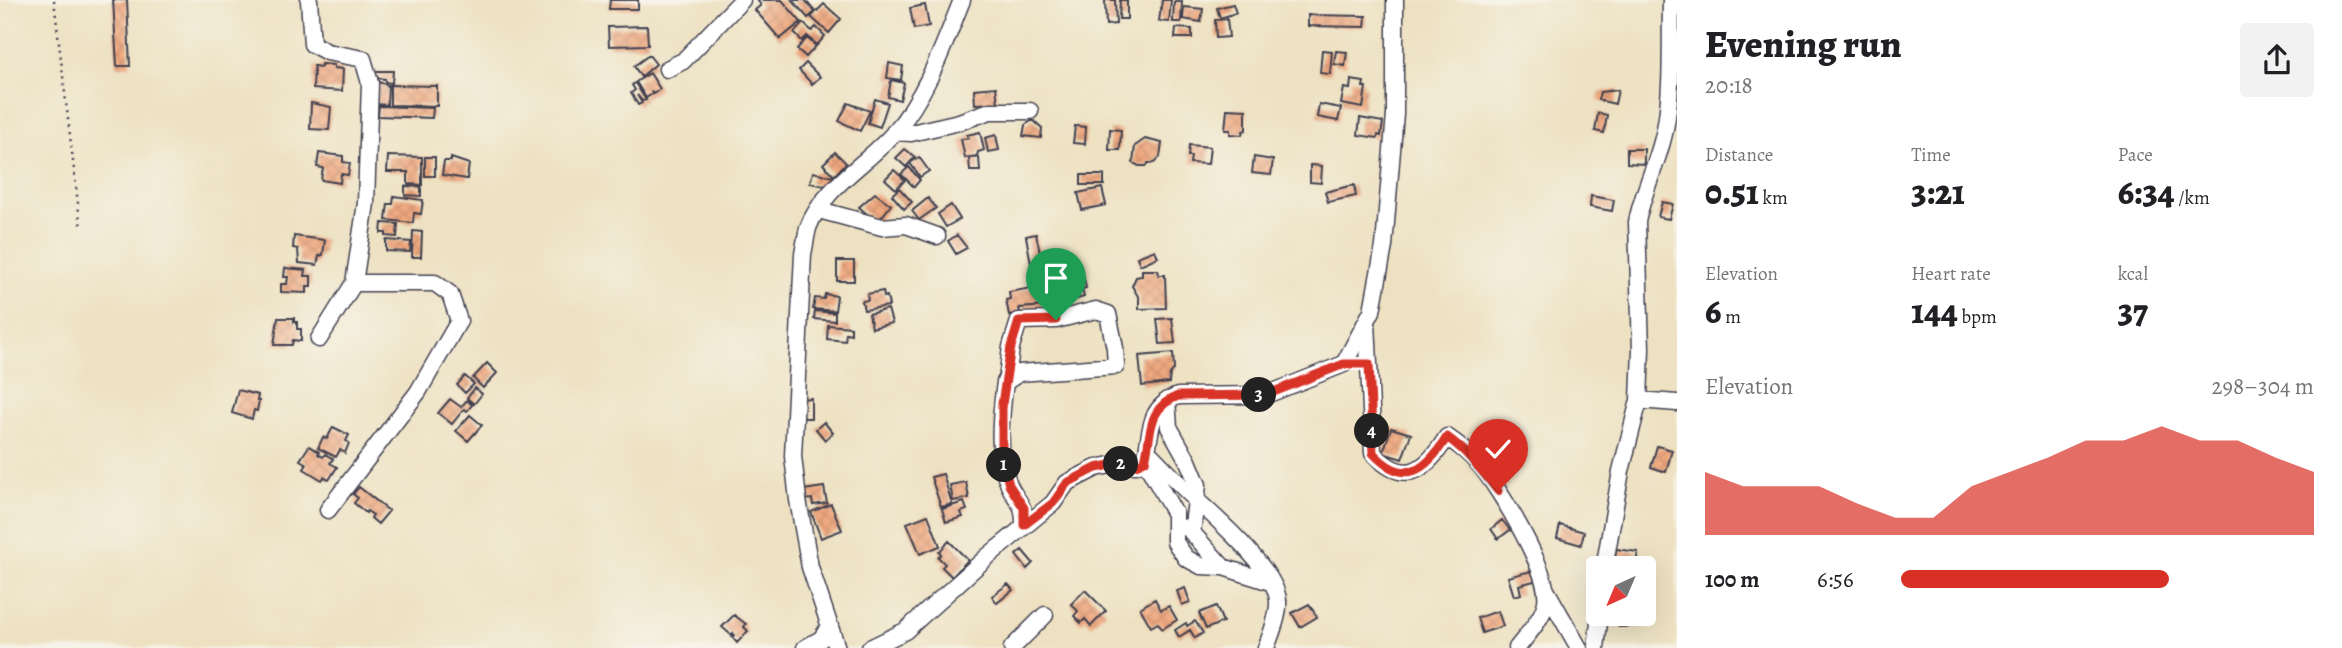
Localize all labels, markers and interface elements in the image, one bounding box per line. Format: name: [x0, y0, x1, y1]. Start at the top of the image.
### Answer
text: Evening run: [1705, 18, 1902, 70]
button: share: [2240, 23, 2314, 97]
text: 20:18: [1705, 70, 1753, 101]
text: Distance: [1705, 142, 1773, 168]
text: Time: [1911, 142, 1951, 168]
text: Pace: [2118, 142, 2153, 168]
text: 0.51: [1705, 168, 1759, 216]
text: 3:21: [1911, 168, 1965, 216]
text: 6:34: [2118, 168, 2175, 216]
text: km: [1759, 185, 1788, 211]
text: /km: [2175, 185, 2210, 211]
pin: [1026, 248, 1086, 320]
icon: arrive: [1037, 259, 1075, 297]
text: Elevation: [1705, 261, 1778, 287]
text: Heart rate: [1911, 261, 1991, 287]
text: kcal: [2118, 261, 2148, 287]
text: 6: [1705, 287, 1721, 335]
text: 144: [1911, 287, 1958, 335]
text: 37: [2118, 287, 2148, 335]
text: m: [1721, 304, 1741, 330]
text: bpm: [1958, 304, 1997, 330]
text: Elevation: [1705, 371, 1793, 402]
text: 298–304 m: [2212, 371, 2314, 402]
pin: 3: [1242, 378, 1276, 412]
text: 3: [1254, 381, 1263, 407]
pin: 4: [1354, 414, 1390, 448]
text: 4: [1367, 417, 1376, 443]
pin: [1468, 419, 1528, 491]
icon: check: [1479, 430, 1517, 468]
pin: 2: [1104, 447, 1138, 482]
pin: 1: [986, 448, 1021, 482]
text: 2: [1116, 450, 1125, 476]
text: 1: [1000, 451, 1007, 477]
north arrow: [1586, 556, 1656, 626]
map controls: [1586, 556, 1656, 626]
text: 100 m: [1705, 564, 1760, 595]
text: 6:56: [1817, 564, 1854, 595]

